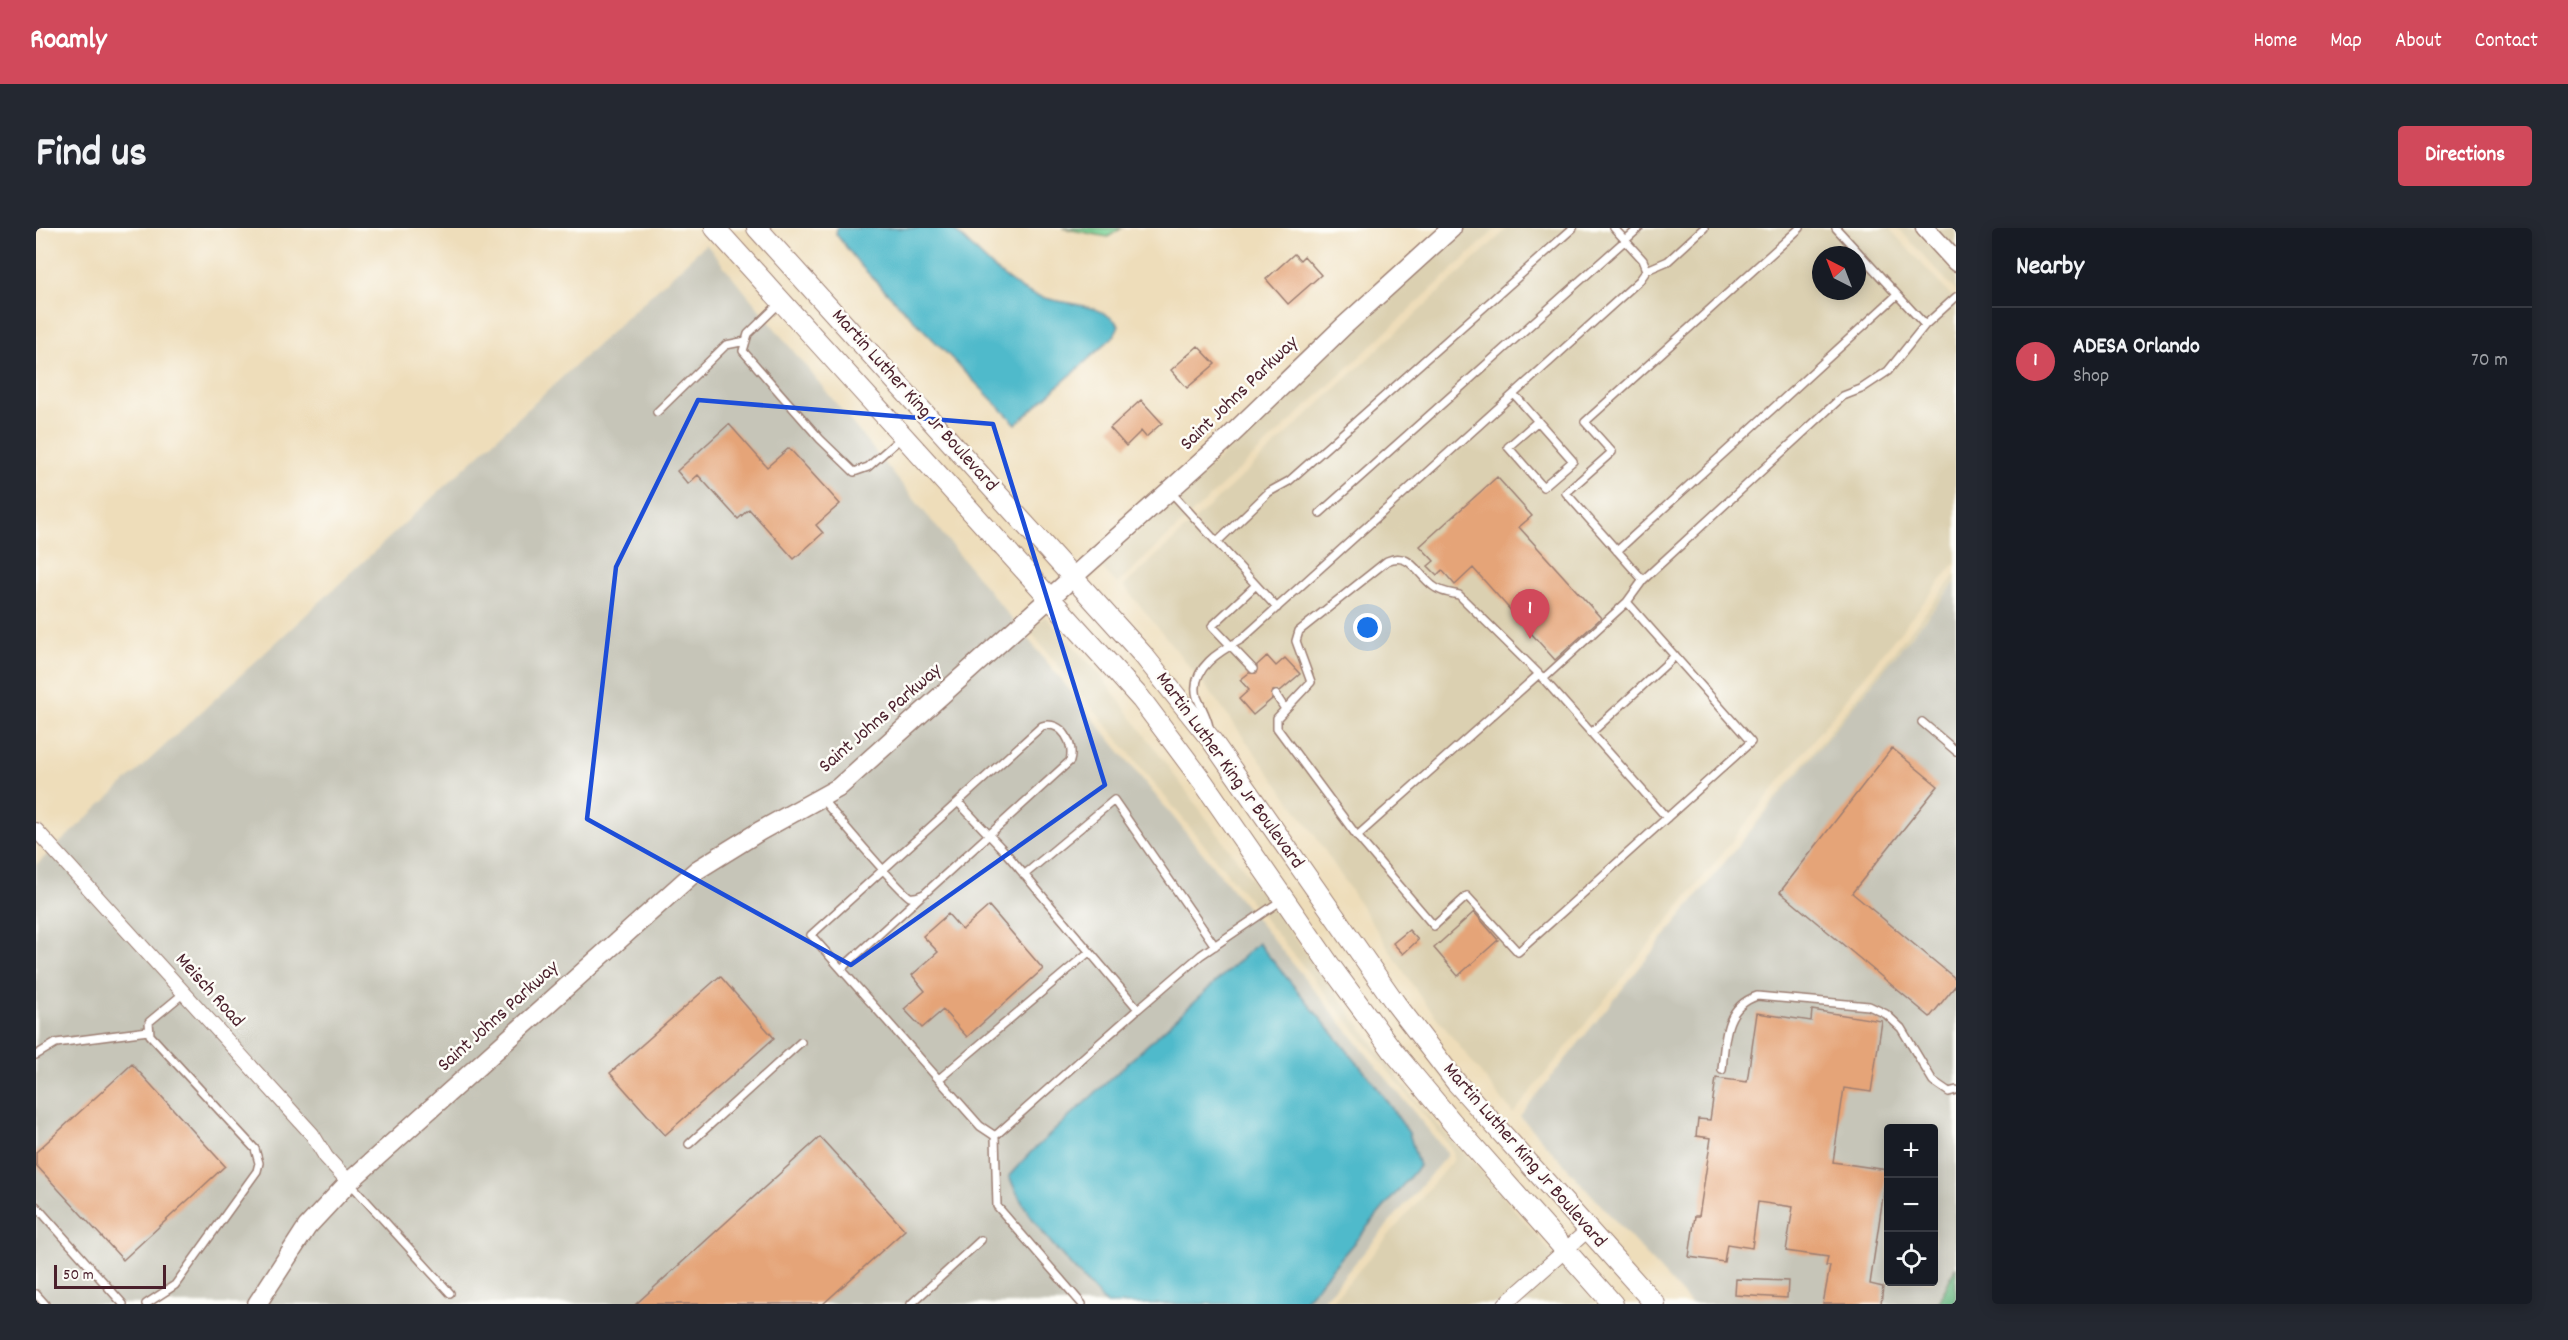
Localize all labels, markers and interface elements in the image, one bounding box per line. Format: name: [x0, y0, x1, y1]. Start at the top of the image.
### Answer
text: Roamly: [30, 22, 106, 62]
text: Home: [2253, 27, 2297, 57]
text: Map: [2330, 27, 2362, 57]
text: About: [2395, 27, 2442, 57]
text: Contact: [2475, 27, 2538, 57]
text: Find us: [36, 126, 147, 186]
button: Directions: [2398, 126, 2532, 186]
north arrow: [1812, 246, 1866, 300]
text: Nearby: [2016, 249, 2084, 286]
street label: Martin Luther King Jr Boulevard: [824, 303, 1004, 499]
street label: Saint Johns Parkway: [1174, 329, 1306, 458]
text: ADESA Orlando: [2073, 332, 2200, 363]
text: 1: [2033, 347, 2038, 375]
text: 70 m: [2471, 347, 2508, 375]
text: Shop: [2073, 363, 2109, 391]
pin: 1: [1510, 590, 1550, 639]
your location: [1353, 613, 1382, 642]
street label: Saint Johns Parkway: [813, 657, 949, 780]
street label: Martin Luther King Jr Boulevard: [1148, 667, 1310, 875]
street label: Meisch Road: [168, 948, 250, 1034]
street label: Saint Johns Parkway: [432, 954, 567, 1079]
street label: Martin Luther King Jr Boulevard: [1436, 1057, 1612, 1255]
map controls: [1884, 1124, 1938, 1286]
button: +: [1884, 1124, 1938, 1178]
button: −: [1884, 1178, 1938, 1232]
button: locate: [1884, 1232, 1938, 1286]
scale bar: [54, 1262, 166, 1290]
text: 50 m: [63, 1264, 94, 1287]

